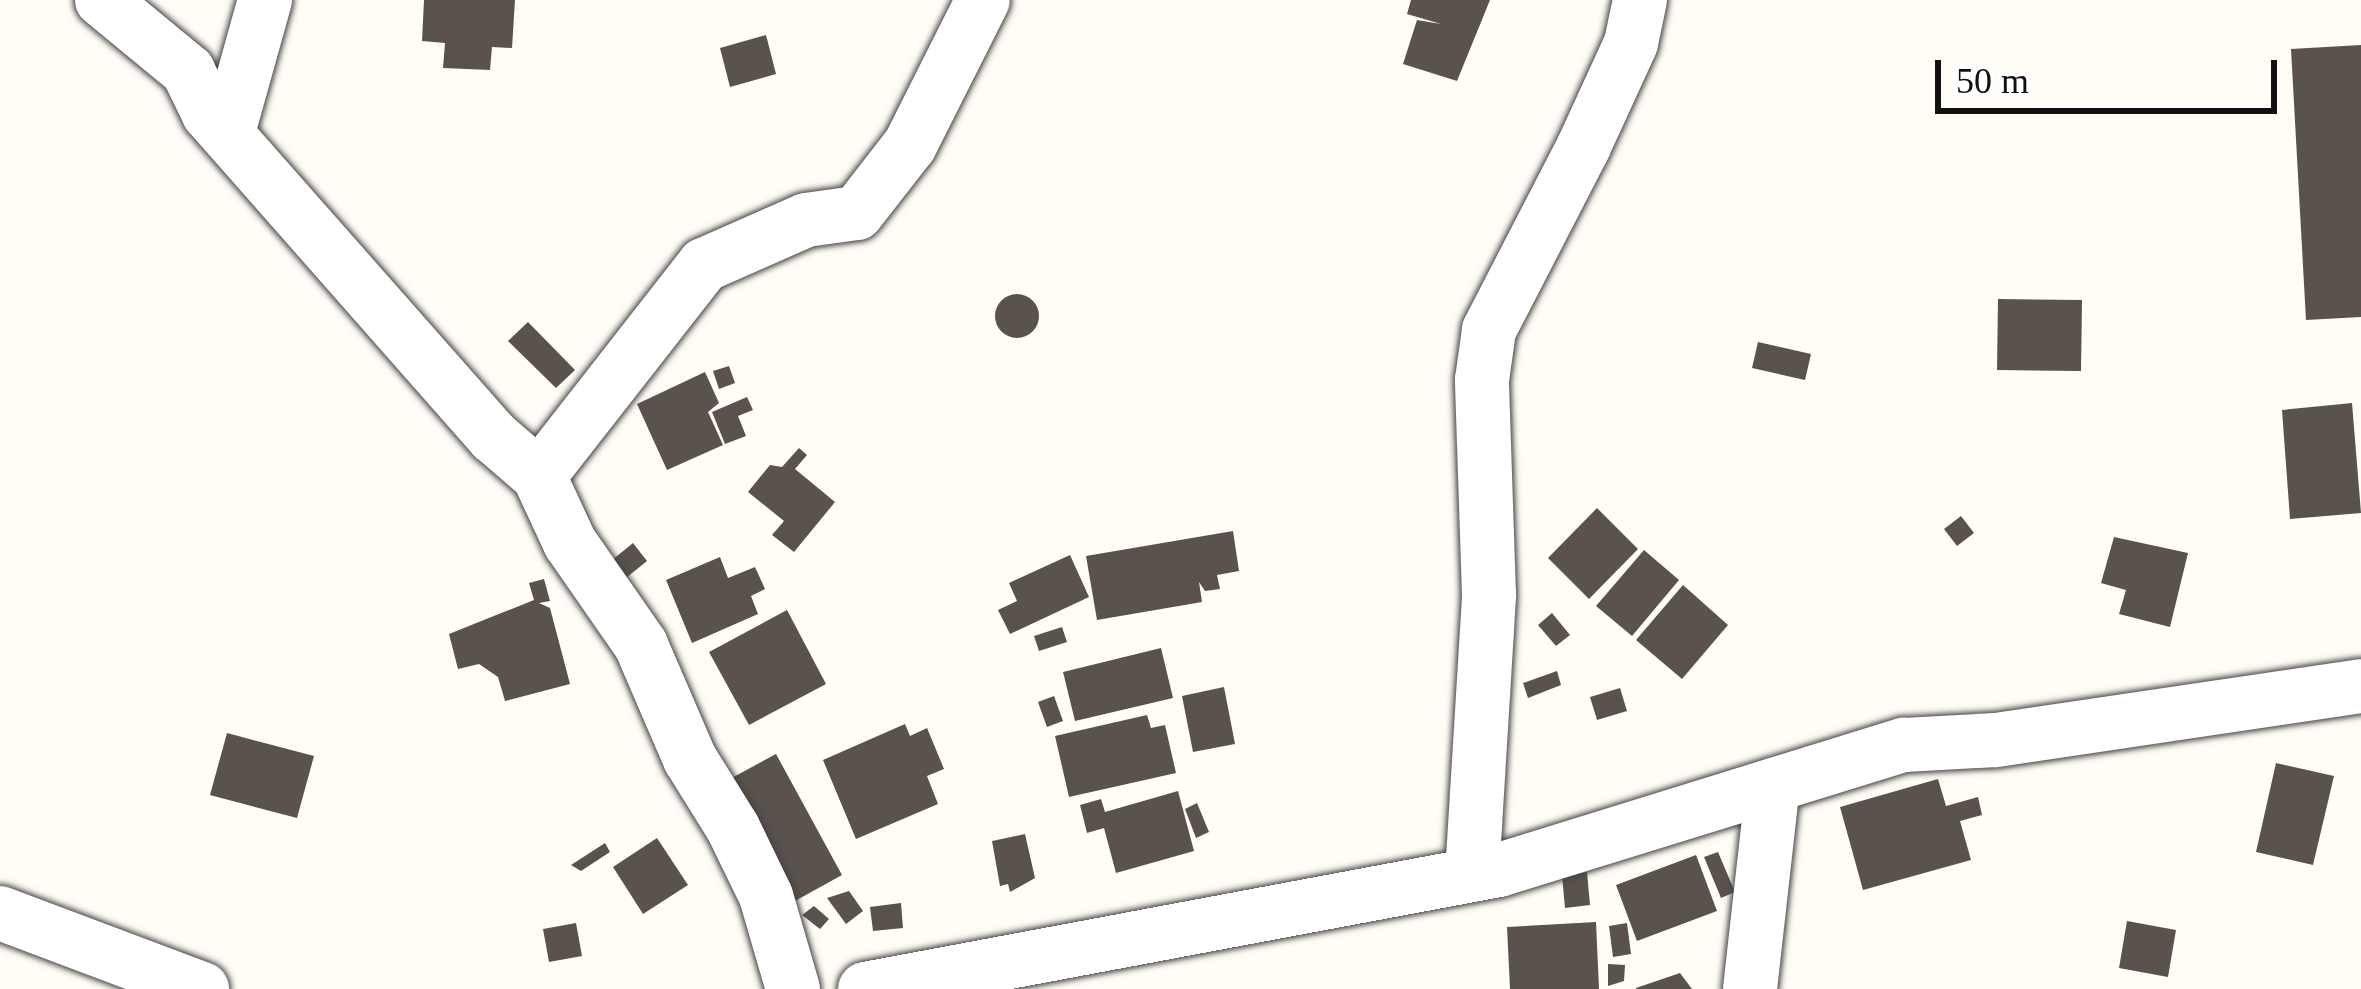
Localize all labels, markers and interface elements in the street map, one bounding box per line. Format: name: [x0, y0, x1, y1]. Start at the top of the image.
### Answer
scale bar: [1941, 36, 2283, 110]
text: 50 m: [1956, 61, 2029, 101]

